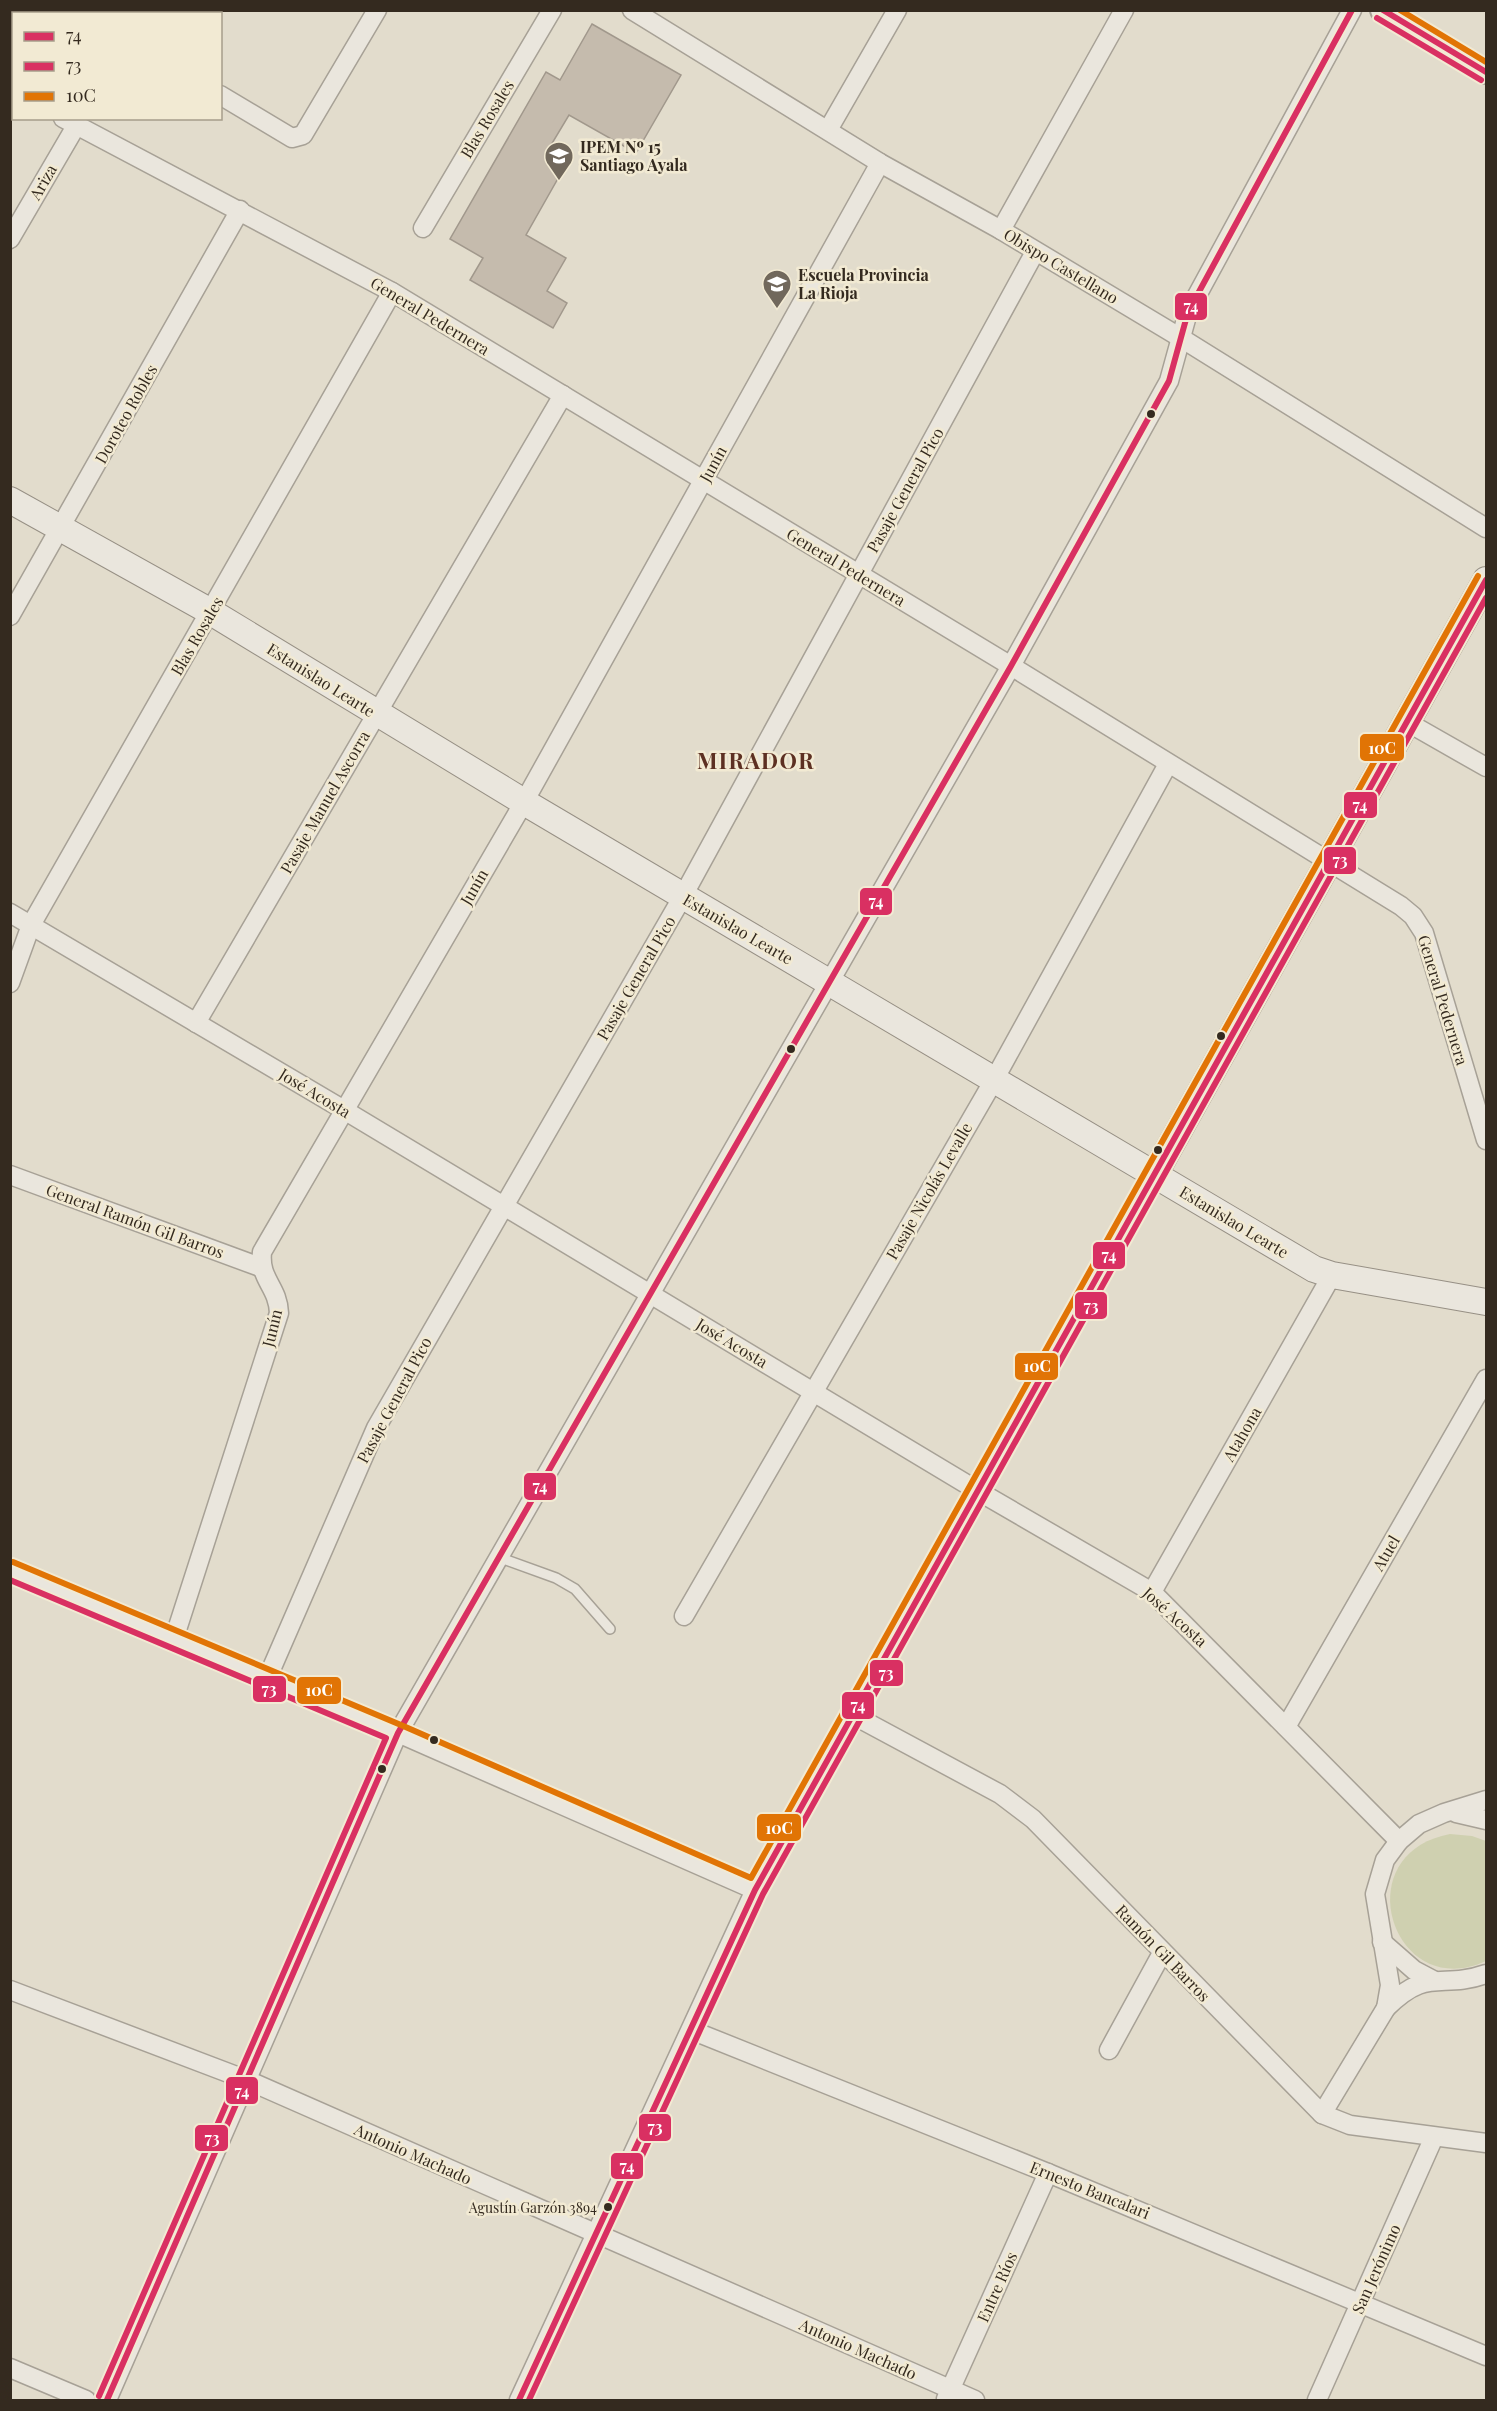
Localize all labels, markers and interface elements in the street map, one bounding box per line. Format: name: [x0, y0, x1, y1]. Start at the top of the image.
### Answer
legend: [12, 12, 222, 120]
text: 74: [66, 23, 82, 47]
text: 73: [66, 53, 81, 77]
street label: Blas Rosales: [455, 76, 518, 162]
text: 10C: [66, 83, 96, 107]
place label: IPEM Nº 15 Santiago Ayala: [580, 136, 688, 175]
school or university icon: IPEM Nº 15 Santiago Ayala: [543, 140, 575, 182]
street label: Ariza: [24, 160, 61, 204]
street label: Obispo Castellano: [1000, 223, 1123, 308]
place label: Escuela Provincia La Rioja: [798, 264, 929, 303]
school or university icon: Escuela Provincia La Rioja: [761, 268, 793, 310]
street label: General Pedernera: [367, 272, 494, 359]
line badge: 74: [1174, 292, 1208, 321]
text: 74: [1184, 295, 1198, 316]
street label: Doroteo Robles: [90, 361, 161, 467]
unlabelled marker: [1145, 408, 1157, 420]
street label: Pasaje General Pico: [861, 423, 948, 556]
street label: Junín: [694, 442, 731, 486]
street label: General Pedernera: [783, 523, 910, 610]
street label: Blas Rosales: [166, 593, 228, 679]
street label: Estanislao Learte: [263, 638, 379, 721]
street label: Pasaje Manuel Ascorra: [275, 727, 374, 877]
line badge: 10C: [1359, 733, 1405, 762]
text: 10C: [1368, 737, 1396, 758]
district label: MIRADOR: [697, 745, 815, 775]
line badge: 74: [1343, 791, 1378, 819]
text: 74: [1353, 794, 1367, 815]
line badge: 73: [1323, 846, 1357, 875]
text: 73: [1332, 849, 1348, 870]
street label: Junín: [454, 865, 492, 909]
line badge: 74: [859, 887, 893, 916]
street label: Estanislao Learte: [679, 889, 797, 969]
text: 74: [869, 890, 883, 911]
street label: Pasaje General Pico: [591, 912, 680, 1044]
street label: General Pedernera: [1414, 932, 1473, 1068]
unlabelled marker: [1215, 1030, 1227, 1042]
unlabelled marker: [785, 1043, 797, 1055]
street label: José Acosta: [275, 1063, 355, 1122]
street label: Pasaje Nicolás Levalle: [881, 1118, 976, 1263]
unlabelled marker: [1152, 1144, 1164, 1156]
street label: General Ramón Gil Barros: [43, 1179, 227, 1263]
street label: Estanislao Learte: [1176, 1181, 1293, 1262]
line badge: 74: [1092, 1241, 1126, 1270]
text: 74: [1102, 1244, 1116, 1265]
line badge: 73: [1074, 1291, 1108, 1320]
text: 73: [1083, 1295, 1099, 1316]
street label: Junín: [256, 1306, 286, 1350]
street label: José Acosta: [692, 1313, 772, 1372]
street label: Pasaje General Pico: [351, 1333, 436, 1466]
line badge: 10C: [1014, 1352, 1059, 1381]
text: 10C: [1023, 1355, 1051, 1376]
street label: Atahona: [1217, 1403, 1266, 1466]
line badge: 74: [523, 1472, 557, 1501]
text: 74: [533, 1475, 547, 1496]
street label: Atuel: [1367, 1531, 1404, 1575]
street label: José Acosta: [1138, 1581, 1212, 1651]
line badge: 73: [869, 1659, 904, 1687]
text: 73: [878, 1662, 894, 1683]
line badge: 73: [252, 1675, 287, 1703]
line badge: 10C: [296, 1676, 342, 1705]
text: 73: [261, 1678, 277, 1699]
text: 10C: [305, 1679, 333, 1700]
line badge: 74: [841, 1691, 875, 1720]
text: 74: [851, 1694, 865, 1715]
unlabelled marker: [428, 1734, 440, 1746]
unlabelled marker: [376, 1763, 388, 1775]
line badge: 10C: [756, 1813, 802, 1842]
text: 10C: [765, 1817, 793, 1838]
street label: Ramón Gil Barros: [1112, 1900, 1215, 2006]
line badge: 74: [225, 2076, 259, 2105]
text: 74: [235, 2080, 249, 2101]
line badge: 73: [638, 2113, 672, 2142]
text: 73: [647, 2116, 663, 2137]
street label: Antonio Machado: [350, 2118, 475, 2189]
line badge: 73: [194, 2124, 229, 2152]
text: 73: [204, 2127, 220, 2148]
line badge: 74: [610, 2152, 644, 2180]
text: 74: [620, 2155, 634, 2176]
street label: Ernesto Bancalari: [1027, 2156, 1154, 2223]
place label: Agustín Garzón 3894: [468, 2198, 597, 2217]
marker: Agustín Garzón 3894: [602, 2201, 614, 2213]
street label: San Jerónimo: [1346, 2220, 1405, 2317]
street label: Entre Ríos: [972, 2248, 1021, 2325]
street label: Antonio Machado: [795, 2313, 920, 2384]

